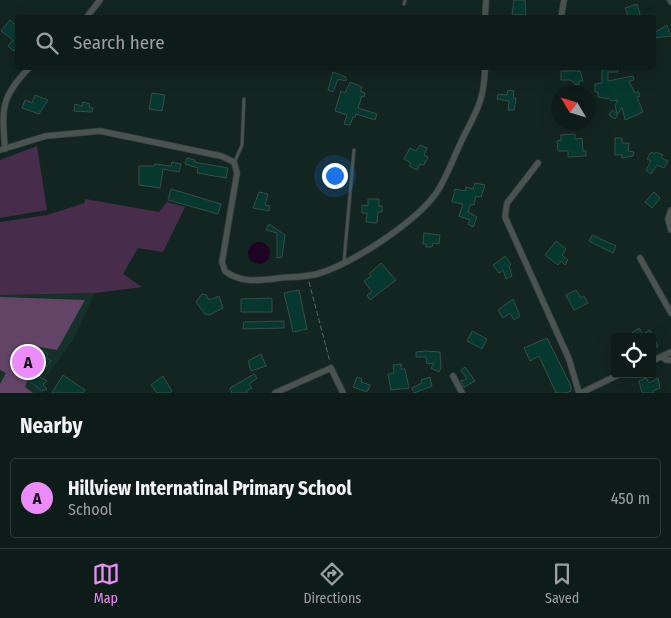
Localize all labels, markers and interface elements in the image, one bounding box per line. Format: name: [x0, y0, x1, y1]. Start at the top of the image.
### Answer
search box: [15, 15, 656, 70]
icon: search: [33, 29, 61, 57]
text: Search here: [73, 31, 165, 54]
north arrow: [551, 85, 596, 130]
your location: [322, 163, 348, 189]
map controls: [611, 333, 656, 378]
button: locate: [611, 333, 656, 378]
pin: A: [12, 343, 44, 381]
text: Nearby: [20, 413, 82, 439]
text: Hillview Internatinal Primary School: [68, 477, 352, 500]
text: A: [33, 489, 41, 508]
text: 450 m: [611, 489, 650, 508]
text: School: [68, 500, 112, 519]
tab: Map: [92, 560, 120, 607]
tab: Directions: [303, 560, 361, 607]
tab: Saved: [545, 560, 579, 607]

